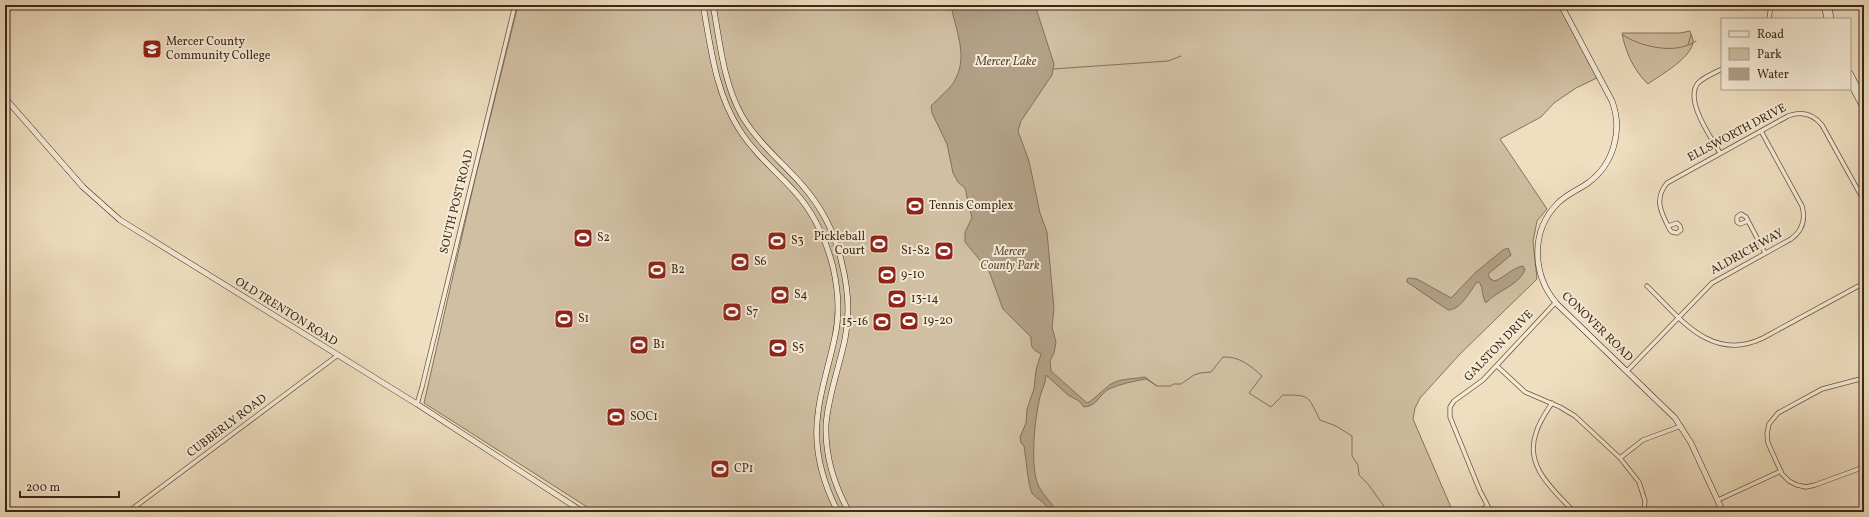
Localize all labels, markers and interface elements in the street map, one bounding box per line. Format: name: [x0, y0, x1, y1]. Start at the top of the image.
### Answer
legend: [1721, 18, 1851, 90]
text: Road: [1757, 27, 1784, 43]
place label: Mercer County Community College: [166, 34, 271, 64]
school or university icon: Mercer County Community College: [141, 38, 163, 60]
text: Park: [1757, 47, 1782, 63]
water label: Mercer Lake: [974, 53, 1037, 71]
text: Water: [1757, 67, 1789, 83]
street label: ELLSWORTH DRIVE: [1685, 100, 1789, 166]
street label: SOUTH POST ROAD: [436, 148, 478, 256]
sports icon: Tennis Complex: [904, 195, 926, 217]
place label: Tennis Complex: [929, 198, 1013, 214]
street label: ALDRICH WAY: [1708, 225, 1787, 279]
sports icon: S2: [572, 227, 594, 249]
place label: Pickleball Court: [814, 229, 865, 259]
place label: S2: [597, 230, 610, 246]
sports icon: S3: [766, 230, 788, 252]
place label: S3: [791, 233, 804, 249]
sports icon: Pickleball Court: [868, 233, 890, 255]
sports icon: S1-S2: [933, 240, 955, 262]
place label: S1-S2: [901, 243, 930, 259]
park label: Mercer County Park: [980, 244, 1040, 274]
sports icon: S6: [729, 251, 751, 273]
place label: S6: [754, 254, 767, 270]
sports icon: B2: [646, 259, 668, 281]
place label: B2: [671, 262, 685, 278]
sports icon: 9-10: [876, 264, 898, 286]
place label: 9-10: [901, 267, 924, 283]
street label: OLD TRENTON ROAD: [232, 274, 341, 350]
sports icon: S4: [769, 284, 791, 306]
place label: S4: [794, 287, 808, 303]
sports icon: 13-14: [886, 288, 908, 310]
street label: CONOVER ROAD: [1558, 289, 1636, 366]
place label: 13-14: [911, 291, 939, 307]
sports icon: S7: [721, 301, 743, 323]
place label: S7: [746, 304, 759, 320]
street label: GALSTON DRIVE: [1461, 307, 1537, 385]
sports icon: S1: [553, 308, 575, 330]
sports icon: 19-20: [898, 310, 920, 332]
place label: S1: [578, 311, 589, 327]
sports icon: 15-16: [871, 311, 893, 333]
place label: 19-20: [923, 313, 953, 329]
place label: 15-16: [842, 314, 868, 330]
sports icon: B1: [628, 334, 650, 356]
place label: B1: [653, 337, 665, 353]
sports icon: S5: [767, 337, 789, 359]
place label: S5: [792, 340, 805, 356]
street label: CUBBERLY ROAD: [184, 391, 270, 461]
sports icon: SOC1: [605, 406, 627, 428]
place label: SOC1: [630, 409, 658, 425]
sports icon: CP1: [709, 458, 731, 480]
place label: CP1: [734, 461, 753, 477]
scale bar: [20, 473, 119, 499]
text: 200 m: [26, 480, 60, 496]

